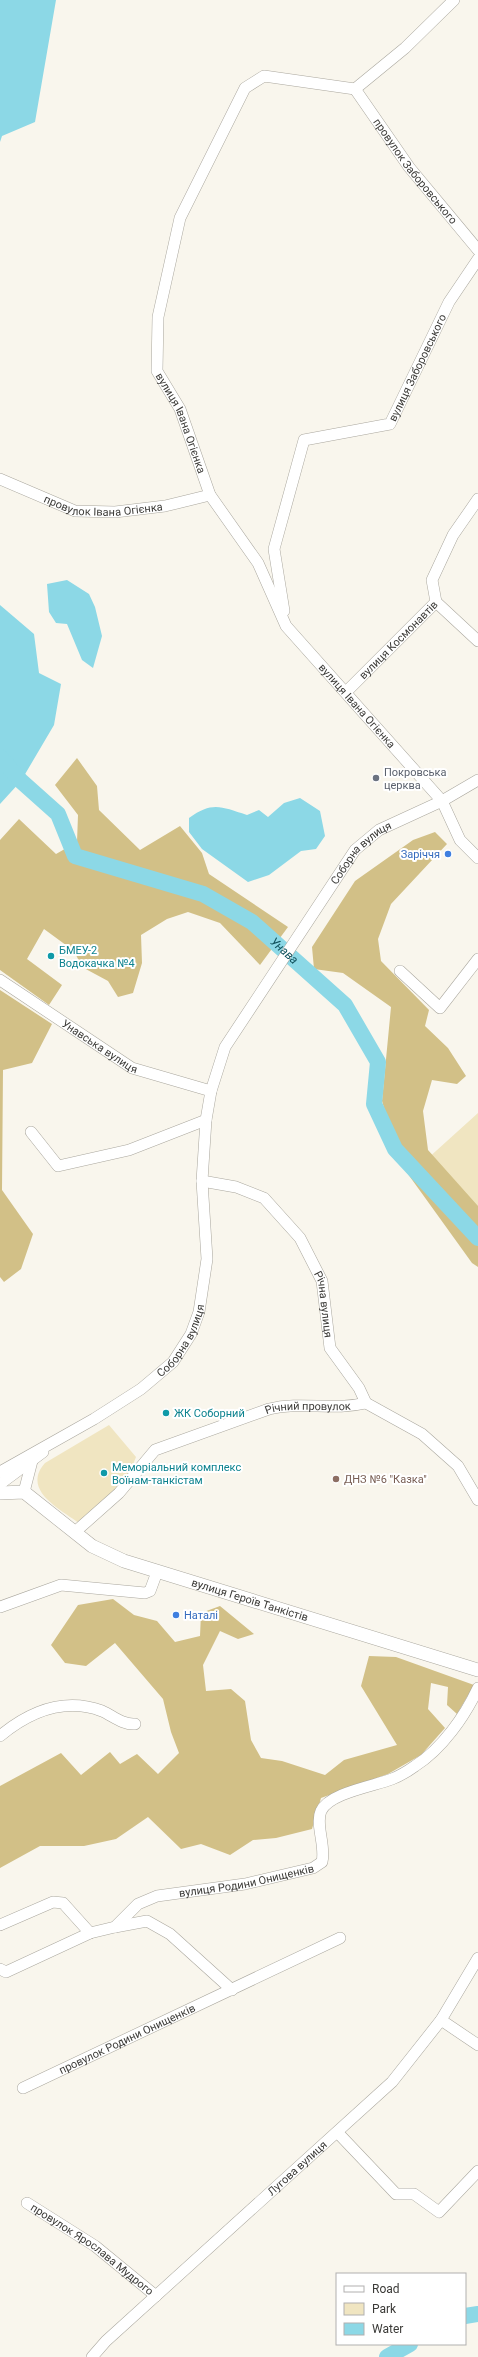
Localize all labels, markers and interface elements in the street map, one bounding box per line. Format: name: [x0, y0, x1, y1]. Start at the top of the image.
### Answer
street label: провулок Заборовського: [370, 116, 460, 227]
street label: вулиця Заборовського: [386, 312, 449, 424]
street label: вулиця Івана Огієнка: [153, 371, 208, 475]
street label: провулок Івана Огієнка: [42, 493, 163, 519]
street label: вулиця Космонавтів: [357, 598, 441, 682]
street label: вулиця Івана Огієнка: [316, 661, 398, 751]
place label: Покровська церква: [384, 766, 446, 792]
marker: Покровська церква: [371, 773, 381, 783]
street label: Соборна вулиця: [328, 819, 394, 887]
place label: Заріччя: [401, 848, 440, 861]
marker: Заріччя: [443, 849, 453, 859]
water label: Унава: [267, 935, 301, 967]
place label: БМЕУ-2 Водокачка №4: [59, 944, 135, 970]
marker: БМЕУ-2 Водокачка №4: [46, 951, 56, 961]
street label: Унавська вулиця: [59, 1017, 139, 1076]
street label: Річна вулиця: [311, 1269, 335, 1338]
street label: Соборна вулиця: [154, 1304, 207, 1380]
street label: Річний провулок: [263, 1400, 351, 1417]
place label: ЖК Соборний: [174, 1407, 245, 1420]
marker: ЖК Соборний: [161, 1408, 171, 1418]
place label: Меморіальний комплекс Воїнам-танкістам: [112, 1461, 241, 1487]
marker: Меморіальний комплекс Воїнам-танкістам: [99, 1468, 109, 1478]
place label: ДНЗ №6 "Казка": [344, 1473, 427, 1486]
marker: ДНЗ №6 "Казка": [331, 1474, 341, 1484]
street label: вулиця Героїв Танкістів: [190, 1576, 310, 1624]
place label: Наталі: [184, 1609, 218, 1622]
marker: Наталі: [171, 1610, 181, 1620]
street label: вулиця Родини Онищенків: [178, 1862, 315, 1900]
street label: провулок Родини Онищенків: [57, 2001, 197, 2077]
street label: Лугова вулиця: [265, 2138, 330, 2198]
street label: провулок Ярослава Мудрого: [28, 2201, 156, 2298]
legend: [336, 2273, 466, 2345]
text: Road: [372, 2282, 400, 2296]
text: Park: [372, 2302, 397, 2316]
text: Water: [372, 2322, 403, 2336]

